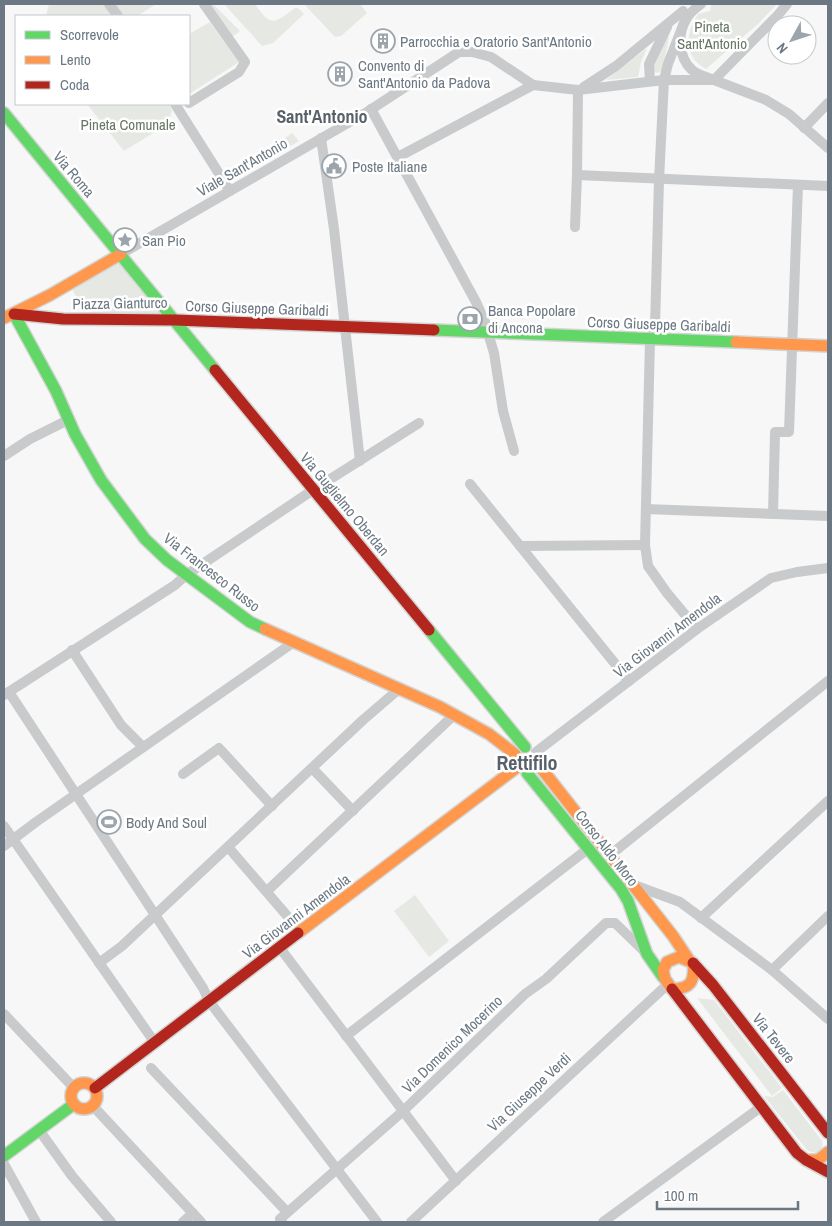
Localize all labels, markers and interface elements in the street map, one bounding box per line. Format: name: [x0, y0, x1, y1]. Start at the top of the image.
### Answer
legend: [15, 15, 190, 105]
north arrow: [767, 15, 817, 65]
park label: Pineta Sant'Antonio: [677, 16, 747, 54]
text: Scorrevole: [60, 24, 119, 45]
building icon: Parrocchia e Oratorio Sant'Antonio: [370, 28, 396, 54]
place label: Parrocchia e Oratorio Sant'Antonio: [400, 31, 592, 52]
text: N: [772, 39, 792, 57]
text: Lento: [60, 49, 91, 70]
place label: Convento di Sant'Antonio da Padova: [358, 55, 490, 93]
building icon: Convento di Sant'Antonio da Padova: [327, 61, 353, 87]
text: Coda: [60, 74, 90, 95]
district label: Sant'Antonio: [276, 104, 368, 129]
park label: Pineta Comunale: [80, 114, 176, 135]
street label: Viale Sant'Antonio: [193, 132, 291, 201]
street label: Via Roma: [48, 146, 100, 202]
public building icon: Poste Italiane: [321, 153, 347, 179]
place label: Poste Italiane: [352, 156, 427, 177]
place icon: San Pio: [112, 227, 138, 253]
place label: San Pio: [142, 230, 186, 251]
street label: Piazza Gianturco: [72, 292, 168, 314]
street label: Corso Giuseppe Garibaldi: [185, 295, 329, 321]
place label: Banca Popolare di Ancona: [488, 300, 576, 338]
bank icon: Banca Popolare di Ancona: [457, 306, 483, 332]
street label: Corso Giuseppe Garibaldi: [587, 311, 731, 337]
street label: Via Guglielmo Oberdan: [295, 448, 395, 560]
street label: Via Francesco Russo: [159, 528, 265, 616]
street label: Via Giovanni Amendola: [609, 587, 725, 682]
district label: Rettifilo: [496, 749, 558, 776]
street label: Corso Aldo Moro: [571, 805, 644, 891]
sports icon: Body And Soul: [96, 809, 122, 835]
place label: Body And Soul: [126, 812, 207, 833]
street label: Via Giovanni Amendola: [238, 868, 354, 963]
street label: Via Domenico Mocerino: [397, 990, 507, 1098]
street label: Via Tevere: [748, 1009, 800, 1068]
street label: Via Giuseppe Verdi: [483, 1048, 575, 1136]
scale bar: [657, 1178, 798, 1210]
text: 100 m: [664, 1185, 698, 1206]

